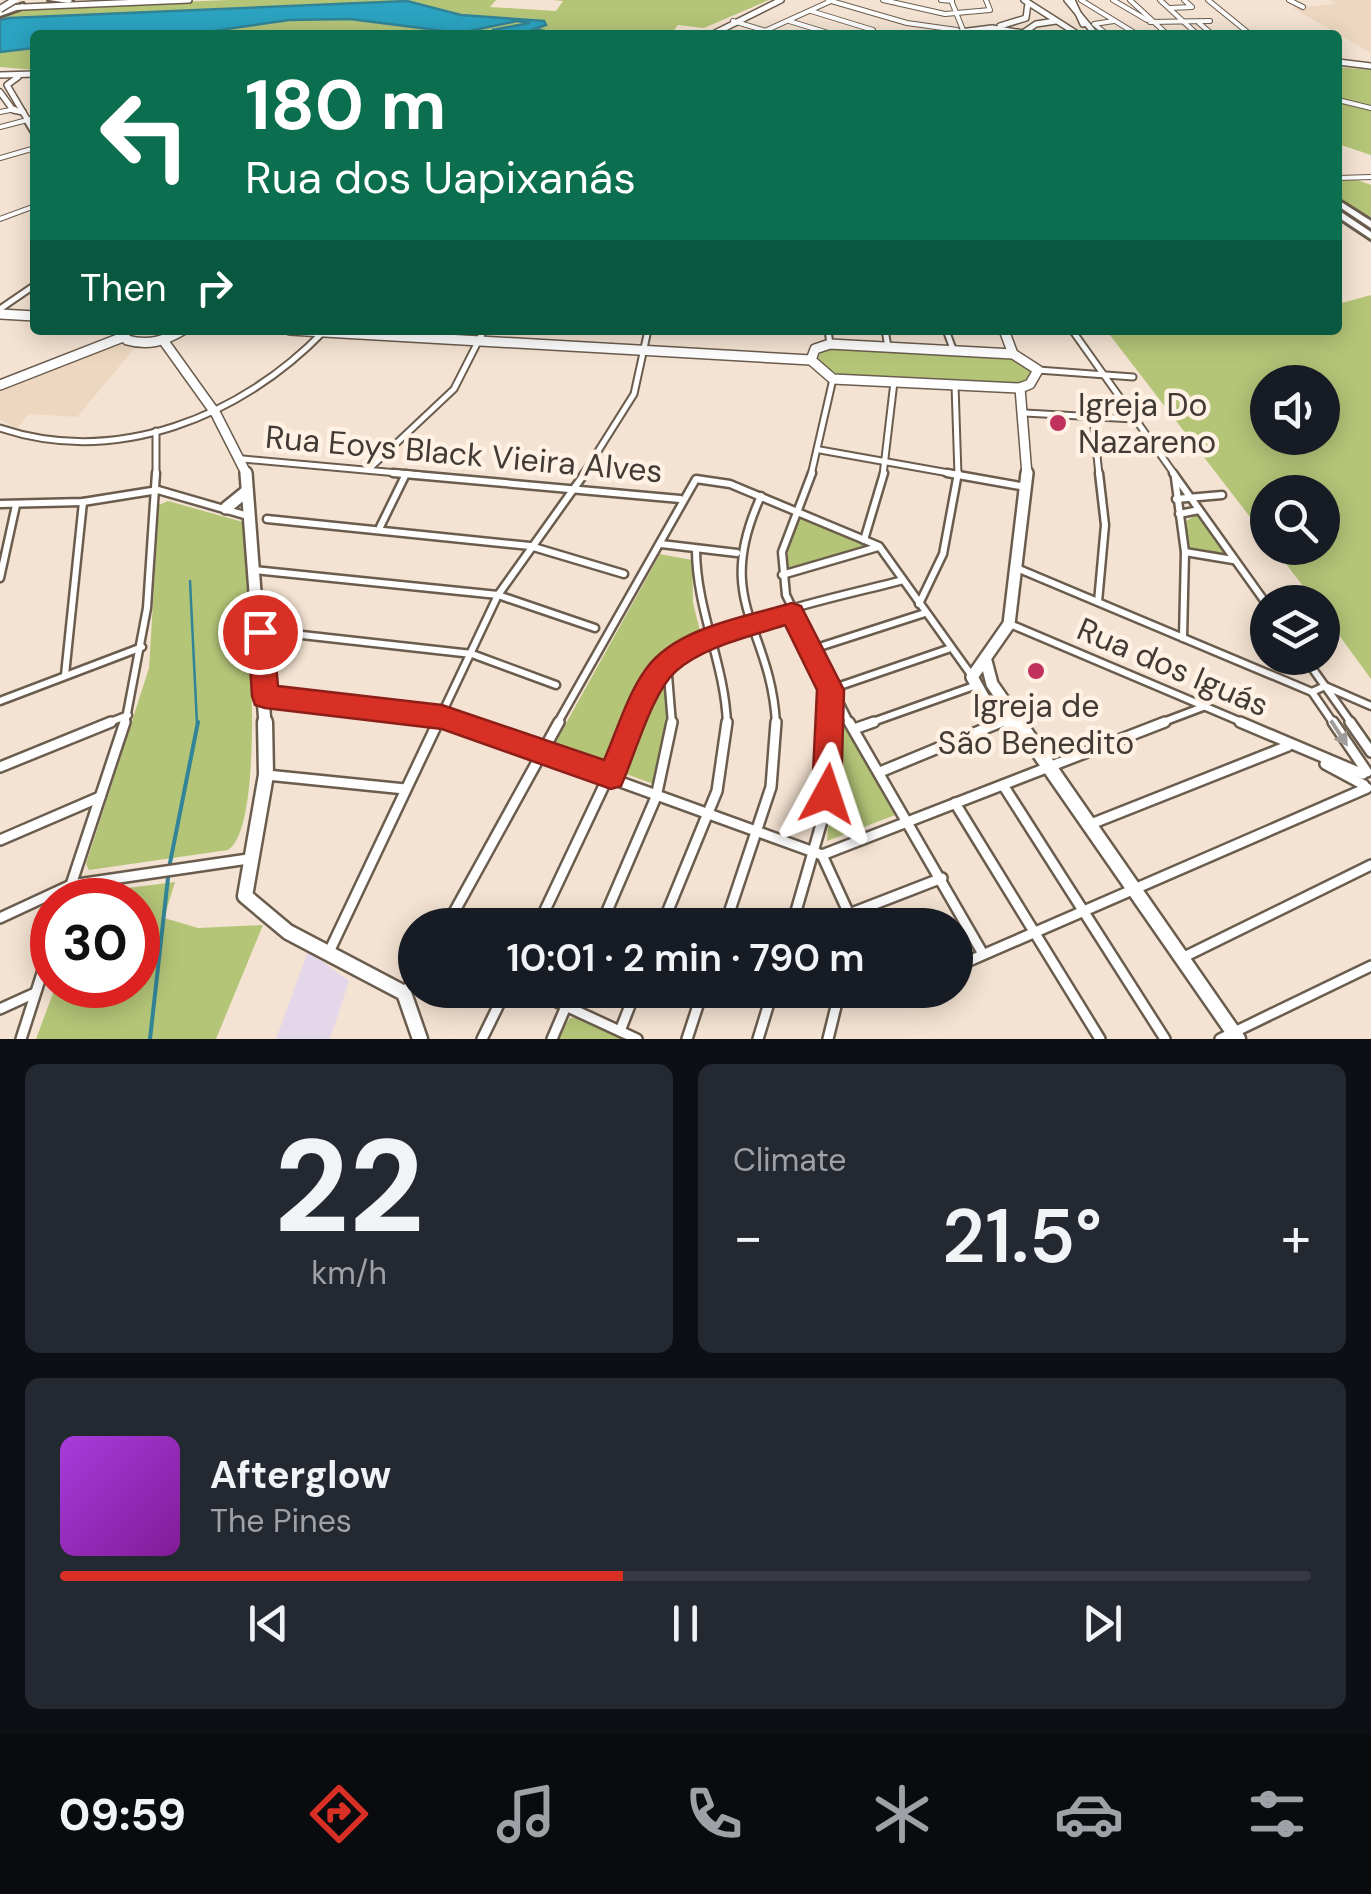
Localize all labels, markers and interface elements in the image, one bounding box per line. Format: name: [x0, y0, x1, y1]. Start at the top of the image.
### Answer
text: 180 m: [245, 60, 446, 151]
icon: left: [80, 70, 210, 200]
text: Rua dos Uapixanás: [245, 148, 636, 207]
icon: right: [187, 260, 242, 315]
text: Then: [80, 263, 167, 313]
map controls: [1250, 365, 1340, 675]
button: sound: [1250, 365, 1340, 455]
place label: Igreja Do Nazareno: [1078, 384, 1216, 463]
marker: Igreja Do Nazareno: [1047, 412, 1069, 434]
street label: Rua Eoys Black Vieira Alves: [264, 416, 664, 492]
button: search: [1250, 475, 1340, 565]
button: layers: [1250, 585, 1340, 675]
pin: [218, 590, 303, 675]
icon: arrive: [233, 605, 288, 660]
street label: Rua dos Iguás: [1071, 608, 1275, 726]
marker: Igreja de São Benedito: [1025, 660, 1047, 682]
place label: Igreja de São Benedito: [938, 685, 1134, 764]
one-way arrow: [1329, 719, 1347, 746]
position arrow: [775, 742, 879, 846]
speed limit sign: 30: [30, 878, 160, 1008]
text: 10:01 · 2 min · 790 m: [507, 933, 864, 983]
text: 22: [274, 1102, 424, 1271]
text: Climate: [733, 1139, 847, 1181]
text: 21.5°: [942, 1188, 1102, 1285]
text: −: [733, 1201, 763, 1273]
text: +: [1281, 1201, 1311, 1273]
text: km/h: [311, 1252, 387, 1294]
text: Afterglow: [210, 1450, 391, 1500]
text: The Pines: [210, 1500, 352, 1542]
icon: previous: [241, 1596, 296, 1651]
icon: pause: [658, 1596, 713, 1651]
icon: next: [1075, 1596, 1130, 1651]
icon: directions: [304, 1779, 374, 1849]
icon: music: [491, 1779, 561, 1849]
icon: phone: [679, 1779, 749, 1849]
icon: climate: [867, 1779, 937, 1849]
icon: car: [1054, 1779, 1124, 1849]
icon: filters: [1242, 1779, 1312, 1849]
text: 09:59: [59, 1785, 186, 1844]

